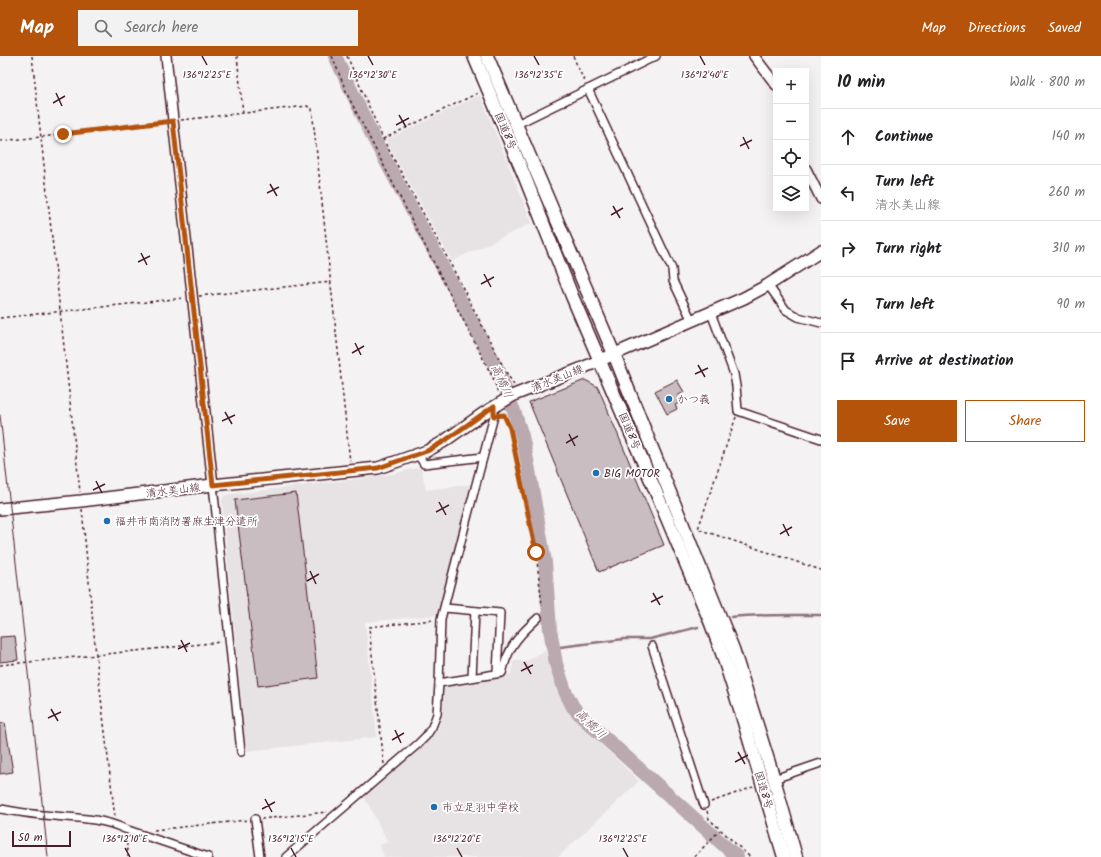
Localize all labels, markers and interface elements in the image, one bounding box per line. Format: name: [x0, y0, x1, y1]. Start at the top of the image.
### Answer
search box: [78, 10, 358, 46]
text: Map: [20, 13, 54, 43]
text: Search here: [124, 16, 198, 40]
icon: search: [92, 17, 114, 39]
text: Map: [921, 17, 946, 39]
text: Directions: [968, 17, 1026, 39]
text: Saved: [1048, 17, 1081, 39]
text: 136°12'25"E: [183, 67, 232, 83]
text: 136°12'30"E: [349, 67, 398, 83]
text: 136°12'35"E: [515, 67, 564, 83]
text: 136°12'40"E: [681, 67, 730, 83]
map controls: [773, 68, 809, 212]
button: +: [773, 68, 809, 104]
text: 10 min: [837, 69, 885, 96]
text: Walk · 800 m: [1010, 72, 1085, 93]
button: −: [773, 104, 809, 140]
street label: 国道8号: [489, 110, 521, 153]
route end: [54, 125, 72, 143]
text: Continue: [875, 125, 933, 149]
icon: ahead: [837, 126, 859, 148]
text: 140 m: [1052, 126, 1085, 147]
button: locate: [773, 140, 809, 176]
text: Turn left: [875, 170, 935, 194]
button: layers: [773, 176, 809, 212]
icon: left: [837, 182, 859, 204]
text: 260 m: [1048, 182, 1085, 203]
text: 清水美山線: [875, 195, 940, 216]
text: Turn right: [875, 237, 942, 261]
icon: right: [837, 238, 859, 260]
text: 310 m: [1051, 238, 1085, 259]
text: Turn left: [875, 293, 935, 317]
icon: left: [837, 294, 859, 316]
text: 90 m: [1057, 294, 1085, 315]
text: Arrive at destination: [875, 349, 1014, 373]
icon: arrive: [837, 350, 859, 372]
street label: 清水美山線: [529, 360, 586, 398]
water label: 高橋川: [486, 361, 518, 402]
place label: かつ義: [677, 391, 710, 409]
marker: かつ義: [664, 394, 674, 404]
button: Save: [837, 400, 957, 442]
button: Share: [965, 400, 1085, 442]
street label: 国道8号: [613, 410, 645, 453]
place label: BIG MOTOR: [604, 465, 661, 483]
marker: BIG MOTOR: [591, 468, 601, 478]
street label: 清水美山線: [145, 479, 202, 503]
place label: 福井市南消防署麻生津分遣所: [115, 513, 258, 531]
marker: 福井市南消防署麻生津分遣所: [102, 516, 112, 526]
route start: [527, 543, 545, 561]
water label: 高橋川: [571, 705, 610, 744]
street label: 国道8号: [749, 769, 777, 812]
place label: 市立足羽中学校: [442, 799, 519, 817]
marker: 市立足羽中学校: [429, 802, 439, 812]
scale bar: [12, 829, 71, 848]
text: 50 m: [18, 829, 43, 847]
text: 136°12'10"E: [102, 831, 149, 847]
text: 136°12'15"E: [268, 831, 315, 847]
text: 136°12'20"E: [433, 831, 482, 847]
text: 136°12'25"E: [599, 831, 648, 847]

